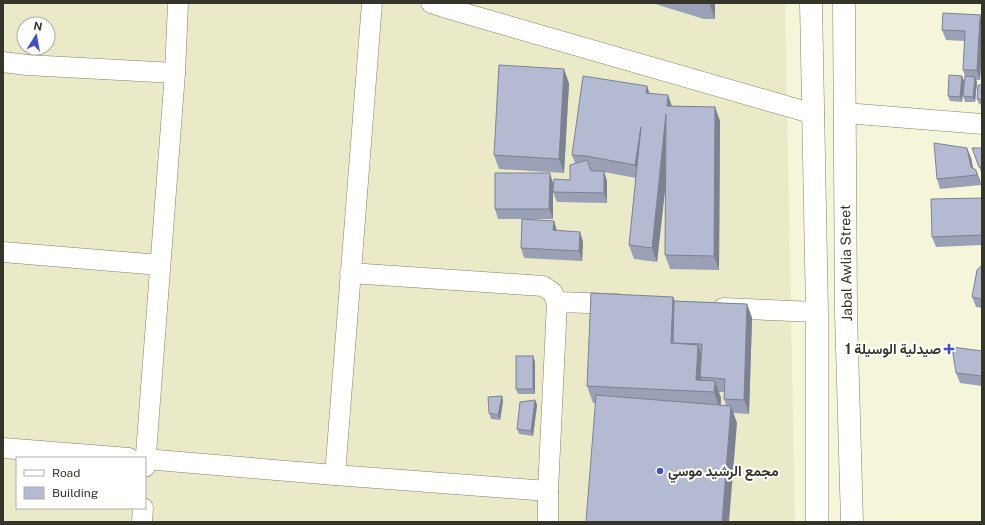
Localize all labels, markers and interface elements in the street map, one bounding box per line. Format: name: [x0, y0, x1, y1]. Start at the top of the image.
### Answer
north arrow: [16, 16, 56, 56]
text: N: [33, 19, 43, 33]
street label: Jabal Awlia Street: [837, 205, 855, 321]
place label: صيدلية الوسيلة 1: [845, 341, 941, 358]
marker: صيدلية الوسيلة 1: [944, 344, 954, 354]
legend: [16, 457, 146, 509]
place label: مجمع الرشيد موسي: [668, 463, 779, 483]
text: Road: [52, 466, 80, 480]
marker: مجمع الرشيد موسي: [655, 466, 665, 476]
text: Building: [52, 486, 98, 500]

